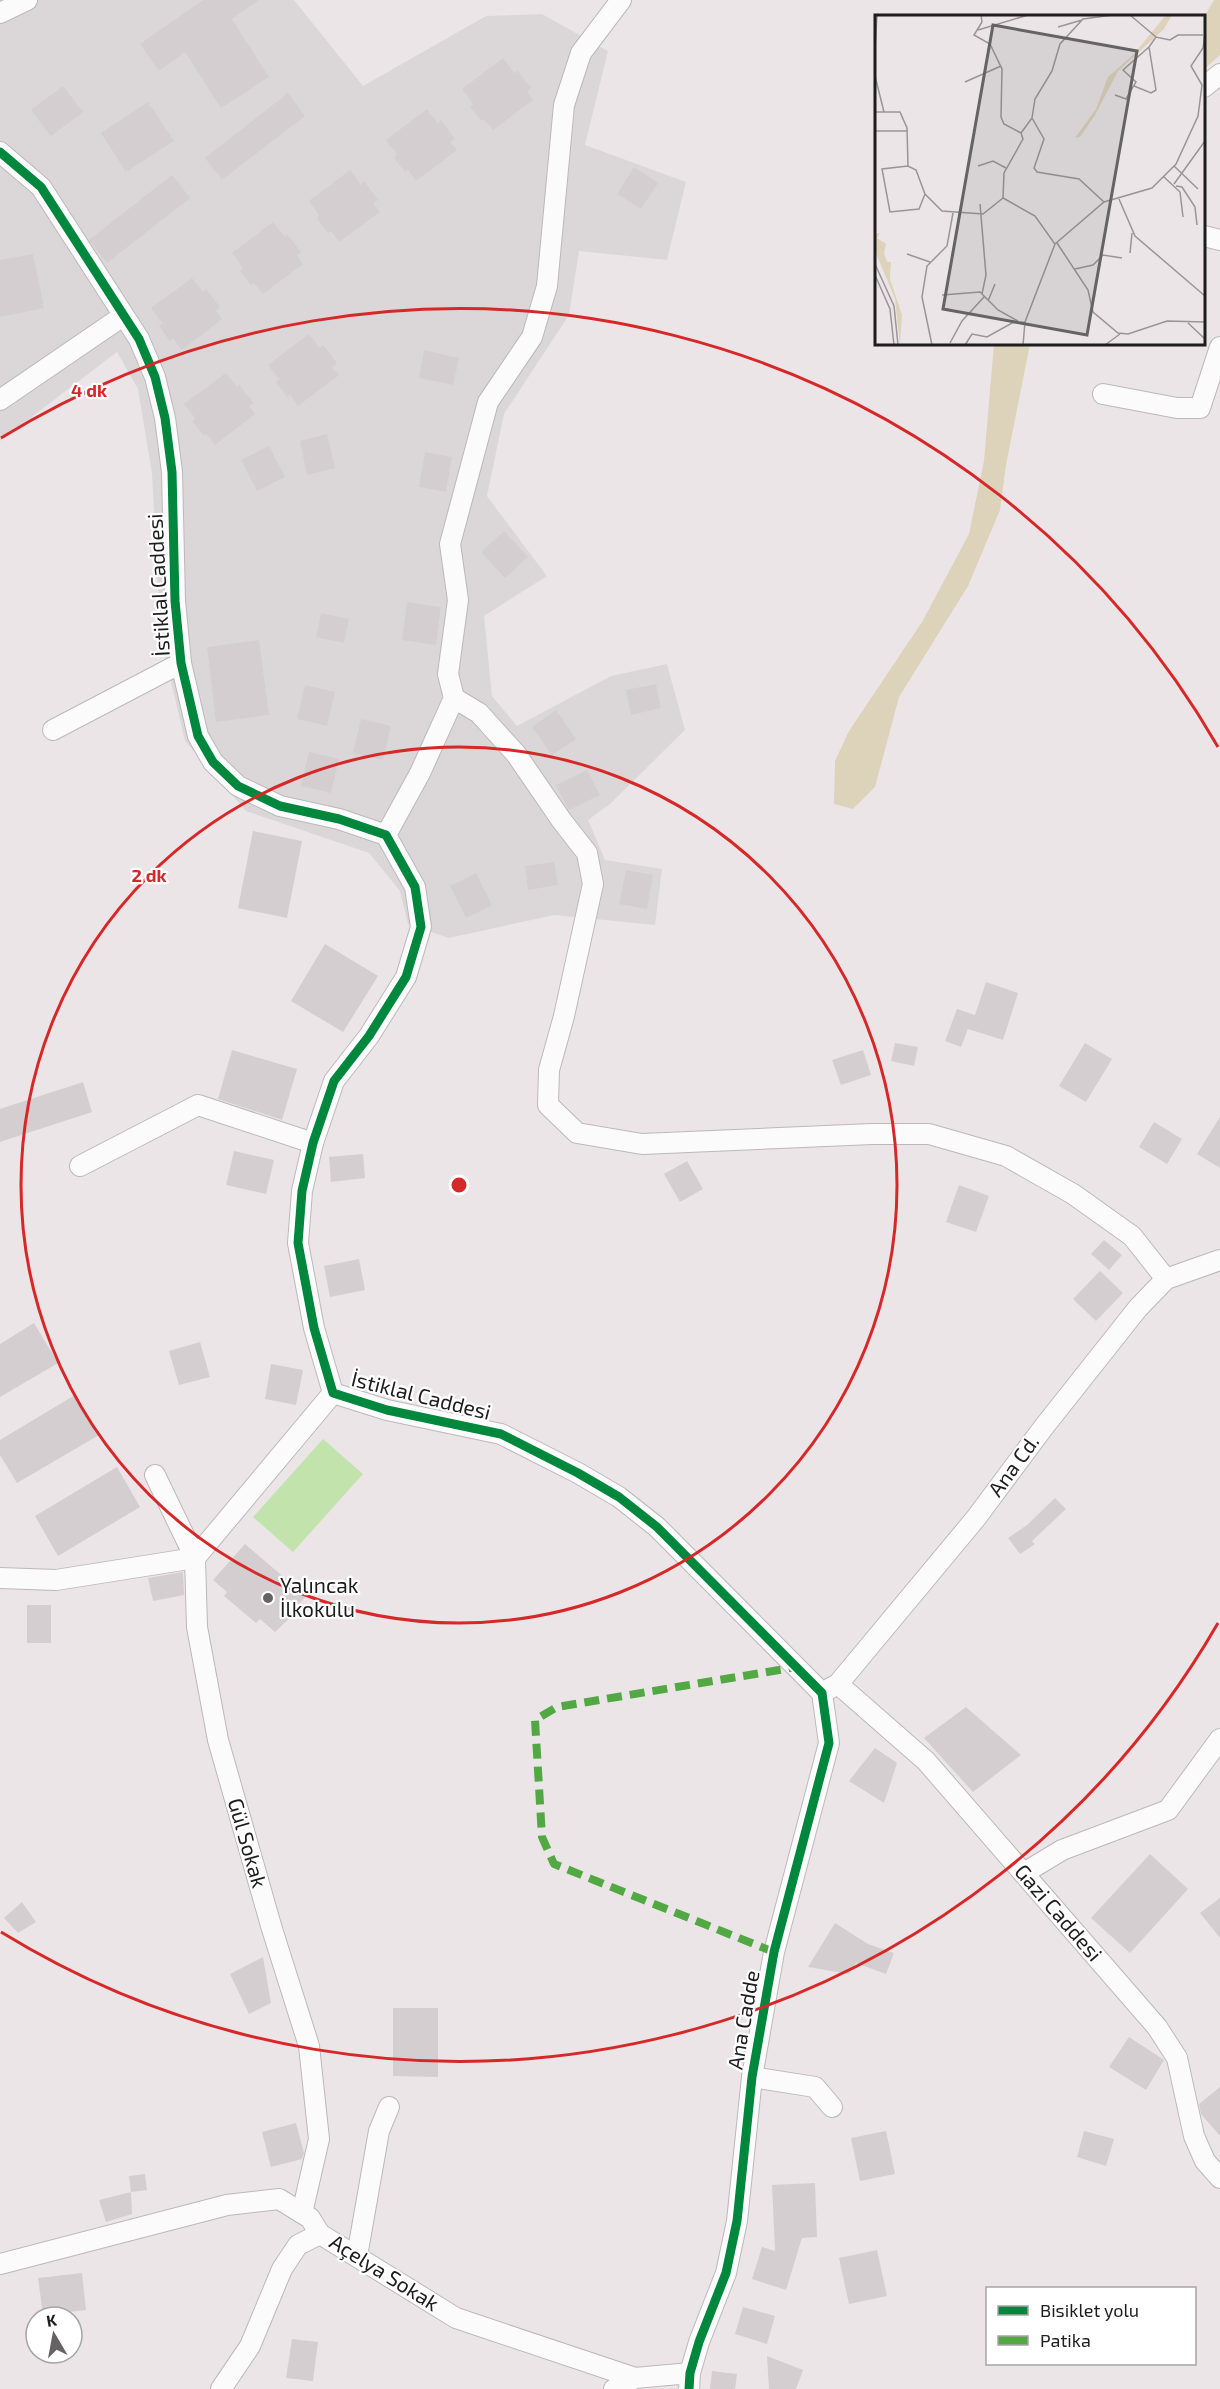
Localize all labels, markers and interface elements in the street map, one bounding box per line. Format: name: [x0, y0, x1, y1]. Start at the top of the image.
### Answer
inset map: [875, 15, 1205, 345]
text: 4 dk: [71, 379, 107, 401]
street label: İstiklal Caddesi: [141, 513, 174, 657]
text: 2 dk: [131, 864, 167, 886]
centre of rings: [449, 1175, 469, 1195]
street label: İstiklal Caddesi: [349, 1365, 494, 1424]
street label: Ana Cd.: [982, 1429, 1044, 1501]
place label: Yalıncak İlkokulu: [280, 1572, 359, 1621]
marker: Yalıncak İlkokulu: [261, 1591, 275, 1605]
street label: Gül Sokak: [224, 1795, 273, 1891]
street label: Gazi Caddesi: [1010, 1859, 1108, 1966]
street label: Ana Cadde: [722, 1968, 764, 2071]
street label: Açelya Sokak: [325, 2228, 444, 2317]
legend: [986, 2287, 1196, 2365]
text: Bisiklet yolu: [1040, 2299, 1139, 2321]
north arrow: [24, 2305, 84, 2365]
text: K: [45, 2309, 59, 2330]
text: Patika: [1040, 2329, 1091, 2351]

